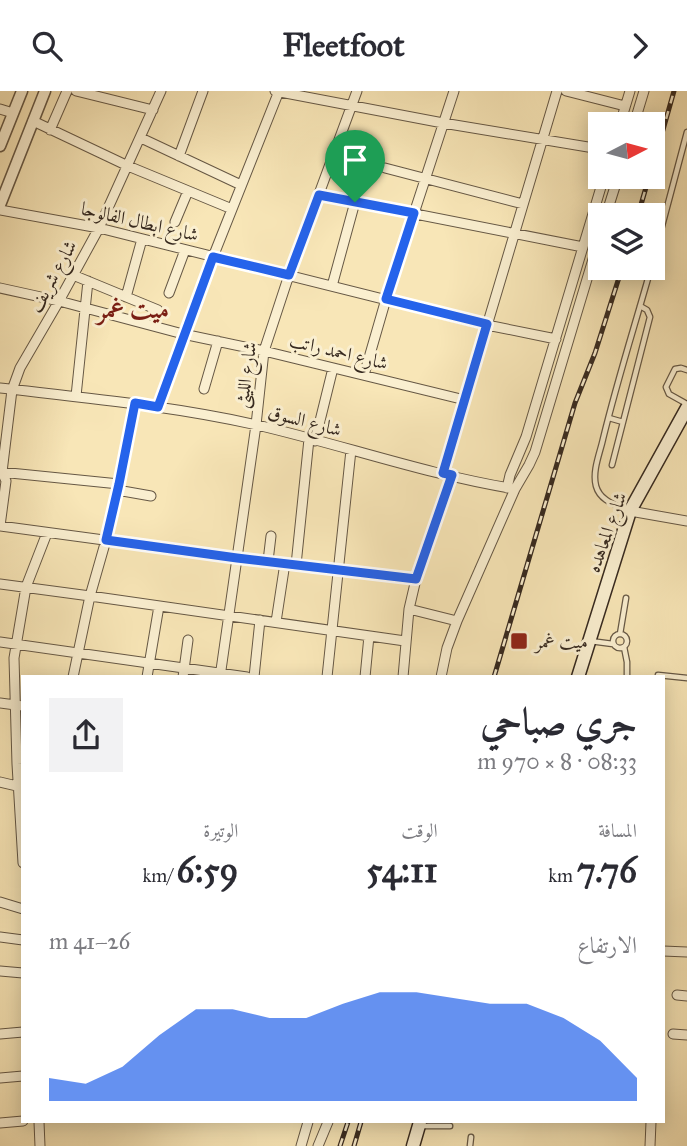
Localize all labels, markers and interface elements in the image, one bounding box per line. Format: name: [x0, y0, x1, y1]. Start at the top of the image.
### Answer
text: Fleetfoot: [282, 26, 405, 65]
icon: search: [28, 27, 66, 65]
icon: forward: [621, 27, 659, 65]
north arrow: [588, 112, 665, 189]
map controls: [588, 112, 665, 280]
pin: [325, 130, 385, 202]
icon: arrive: [336, 141, 374, 179]
street label: شارع ابطال الفالوجا: [78, 197, 201, 250]
button: layers: [588, 203, 665, 280]
street label: شارع شريف: [23, 236, 85, 318]
district label: ميت غمر: [94, 293, 169, 326]
street label: شارع احمد راتب: [286, 328, 390, 379]
street label: شارع الليثى: [229, 340, 265, 410]
street label: شارع السوق: [265, 400, 344, 445]
street label: شارع المعاهده: [581, 489, 635, 577]
place label: ميت غمر: [533, 630, 588, 654]
marker: ميت غمر: [509, 631, 529, 651]
button: share: [49, 698, 123, 772]
text: جري صباحي: [480, 698, 637, 744]
text: 08:33 · 8 × 970 m: [477, 747, 637, 775]
text: الوتيرة: [203, 819, 238, 842]
text: الوقت: [401, 819, 438, 842]
text: المسافة: [598, 819, 637, 842]
text: 6:59: [177, 849, 238, 892]
text: 54:11: [366, 849, 438, 892]
text: 7.76: [577, 849, 637, 892]
text: /km: [143, 864, 177, 887]
text: km: [548, 864, 577, 887]
text: 26–41 m: [49, 927, 130, 955]
text: الارتفاع: [577, 931, 637, 959]

